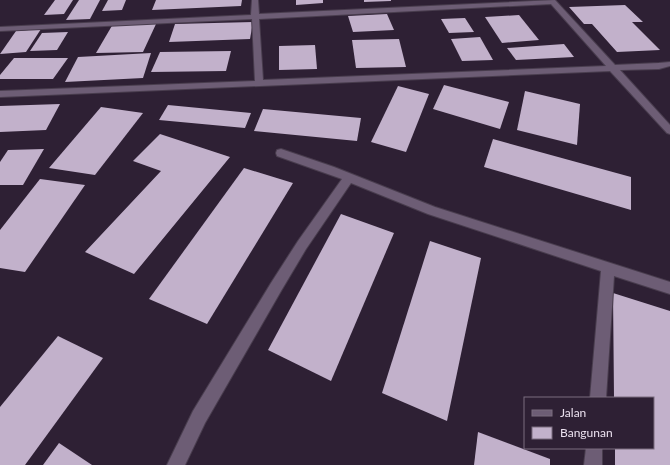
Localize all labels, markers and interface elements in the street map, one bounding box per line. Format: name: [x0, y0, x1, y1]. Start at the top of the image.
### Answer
legend: [524, 397, 654, 449]
text: Jalan: [560, 405, 586, 420]
text: Bangunan: [560, 425, 613, 440]

